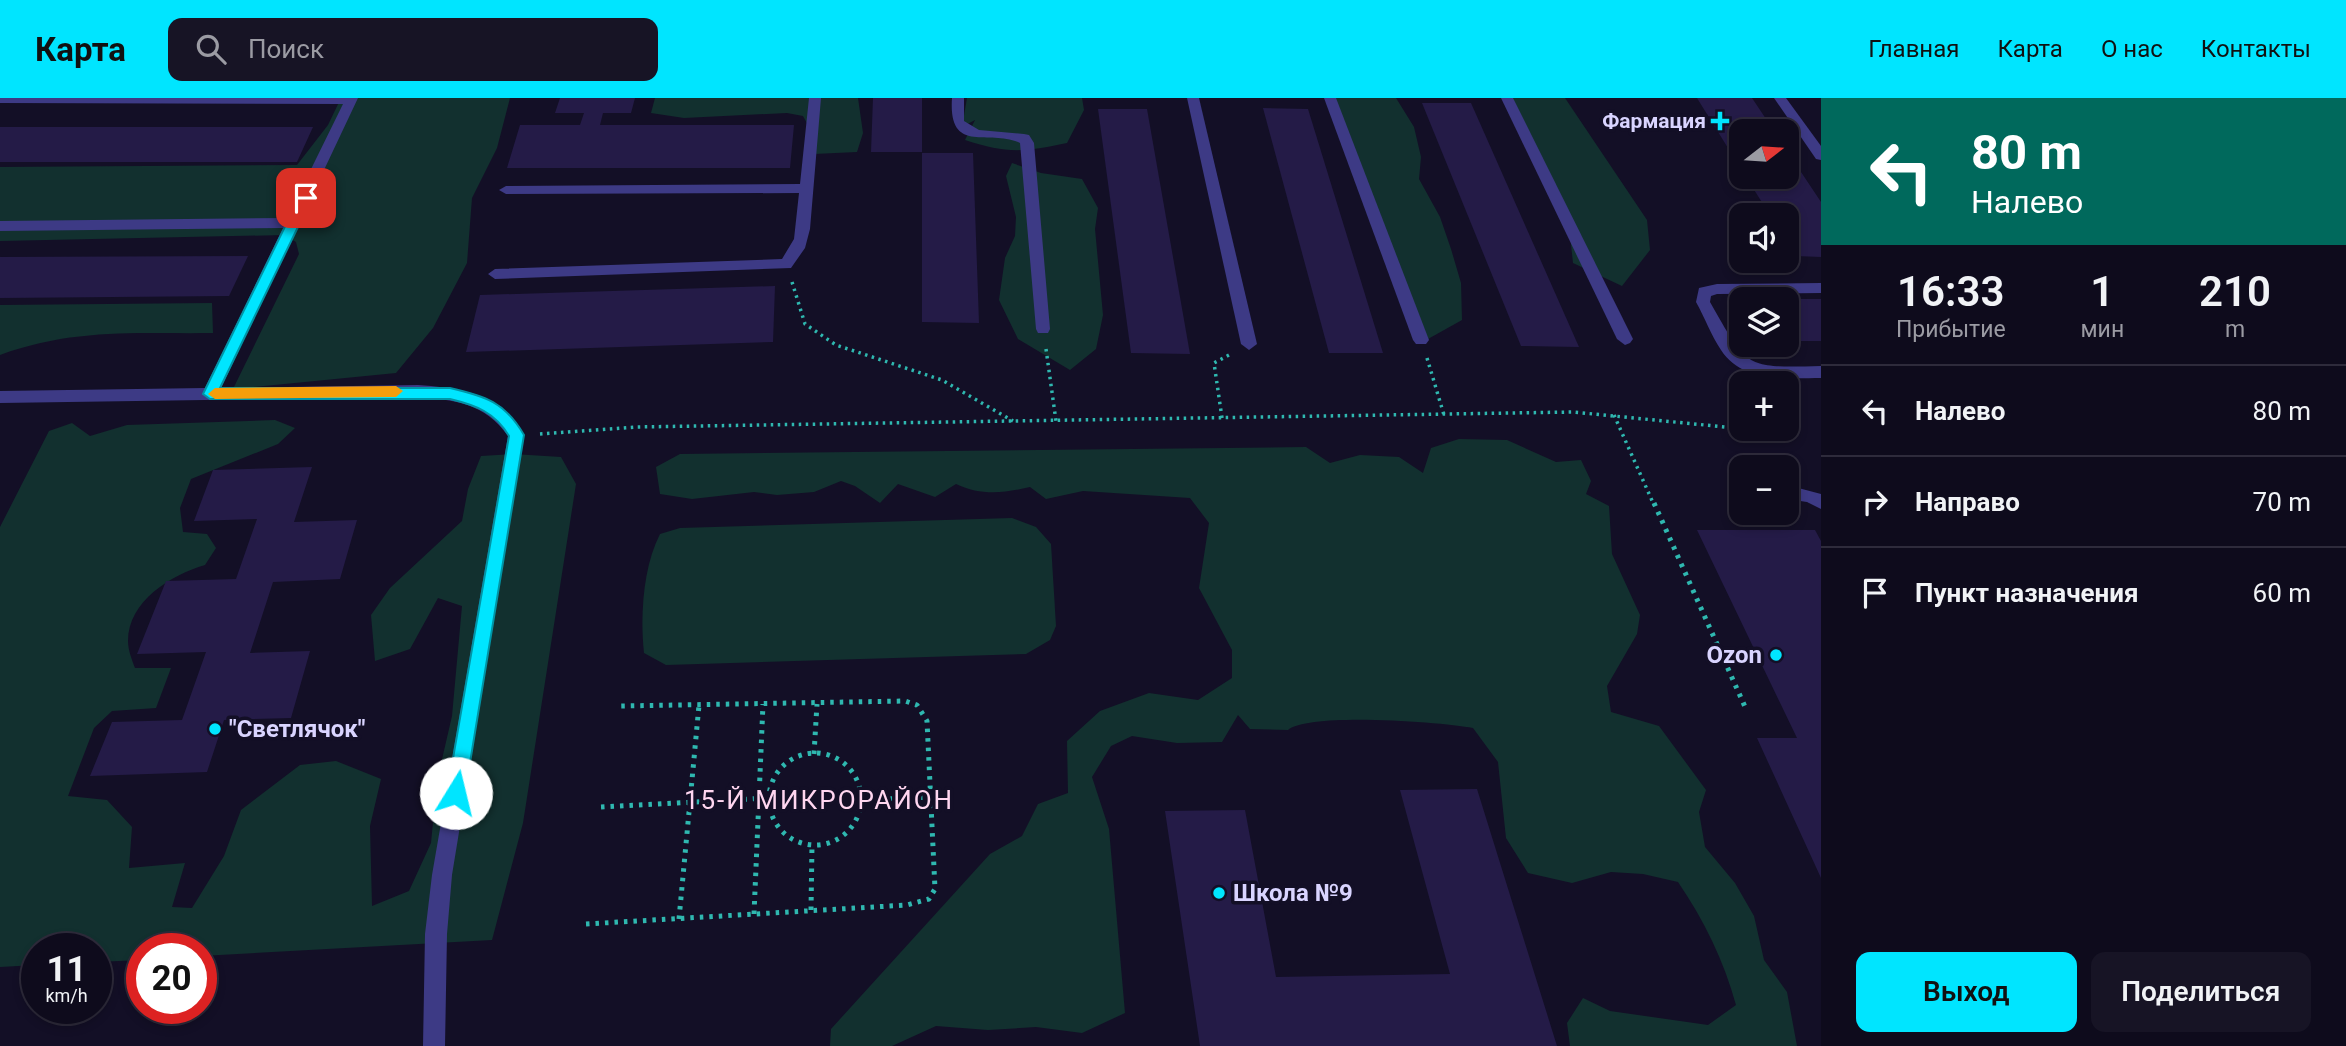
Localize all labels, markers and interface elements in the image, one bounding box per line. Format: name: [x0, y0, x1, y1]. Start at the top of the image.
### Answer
search box: [168, 18, 658, 81]
text: Карта: [35, 30, 126, 69]
icon: search: [192, 30, 230, 68]
text: Поиск: [248, 34, 324, 64]
text: Главная: [1868, 35, 1959, 63]
text: Карта: [1997, 35, 2063, 63]
text: О нас: [2101, 35, 2163, 63]
text: Контакты: [2201, 35, 2311, 63]
place label: Фармация: [1602, 109, 1706, 133]
marker: Фармация: [1712, 113, 1728, 129]
north arrow: [1729, 119, 1799, 189]
map controls: [1729, 119, 1799, 525]
text: 80 m: [1971, 124, 2082, 181]
icon: left: [1856, 126, 1947, 217]
pin: [276, 168, 336, 228]
icon: arrive: [287, 179, 325, 217]
text: Налево: [1971, 183, 2083, 221]
button: sound: [1729, 203, 1799, 273]
text: 16:33: [1897, 267, 2004, 316]
text: 1: [2090, 267, 2114, 316]
text: 210: [2199, 267, 2271, 316]
button: layers: [1729, 287, 1799, 357]
text: Прибытие: [1896, 316, 2006, 343]
text: мин: [2081, 316, 2124, 343]
text: m: [2225, 316, 2245, 343]
button: +: [1729, 371, 1799, 441]
icon: left: [1856, 392, 1894, 430]
text: Налево: [1915, 396, 2005, 426]
text: 80 m: [2253, 396, 2311, 426]
button: −: [1729, 455, 1799, 525]
icon: right: [1856, 483, 1894, 521]
text: Направо: [1915, 487, 2020, 517]
text: 70 m: [2253, 487, 2311, 517]
icon: arrive: [1856, 574, 1894, 612]
text: Пункт назначения: [1915, 578, 2139, 608]
text: 60 m: [2253, 578, 2311, 608]
place label: Ozon: [1706, 641, 1762, 669]
marker: Ozon: [1768, 647, 1784, 663]
place label: "Светлячок": [229, 715, 365, 743]
marker: "Светлячок": [207, 721, 223, 737]
position arrow: [419, 756, 493, 830]
district label: 15-Й МИКРОРАЙОН: [684, 785, 954, 815]
place label: Школа №9: [1233, 879, 1353, 907]
marker: Школа №9: [1211, 885, 1227, 901]
speed limit sign: 20: [126, 933, 217, 1024]
text: 11: [46, 949, 87, 990]
button: Выход: [1856, 952, 2077, 1032]
button: Поделиться: [2091, 952, 2311, 1032]
text: km/h: [45, 985, 88, 1006]

